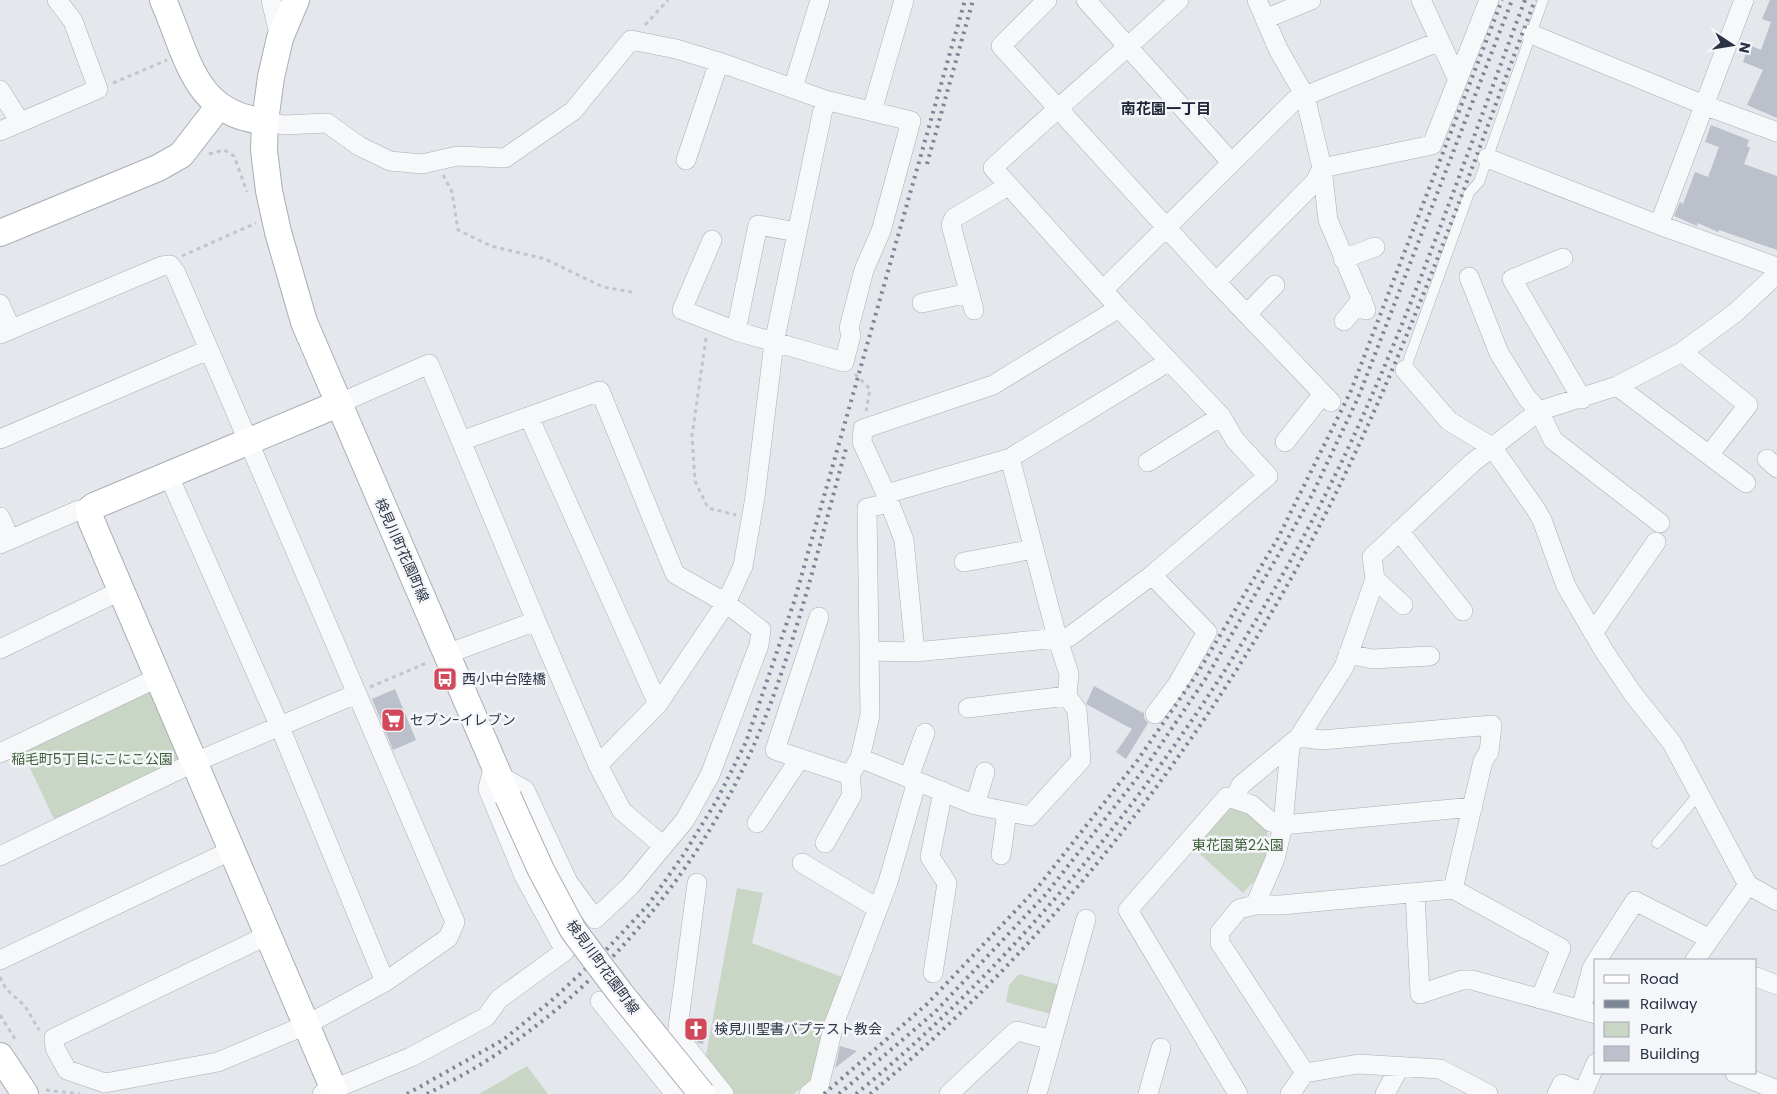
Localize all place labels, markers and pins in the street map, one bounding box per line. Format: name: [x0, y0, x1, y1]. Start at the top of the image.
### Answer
bus stop icon: 西小中台陸橋: [432, 666, 458, 692]
place label: 西小中台陸橋: [462, 669, 546, 689]
supermarket icon: セブン-イレブン: [380, 707, 406, 733]
place label: セブン-イレブン: [410, 710, 516, 730]
church icon: 検見川聖書バプテスト教会: [683, 1016, 709, 1042]
place label: 検見川聖書バプテスト教会: [714, 1019, 882, 1039]

